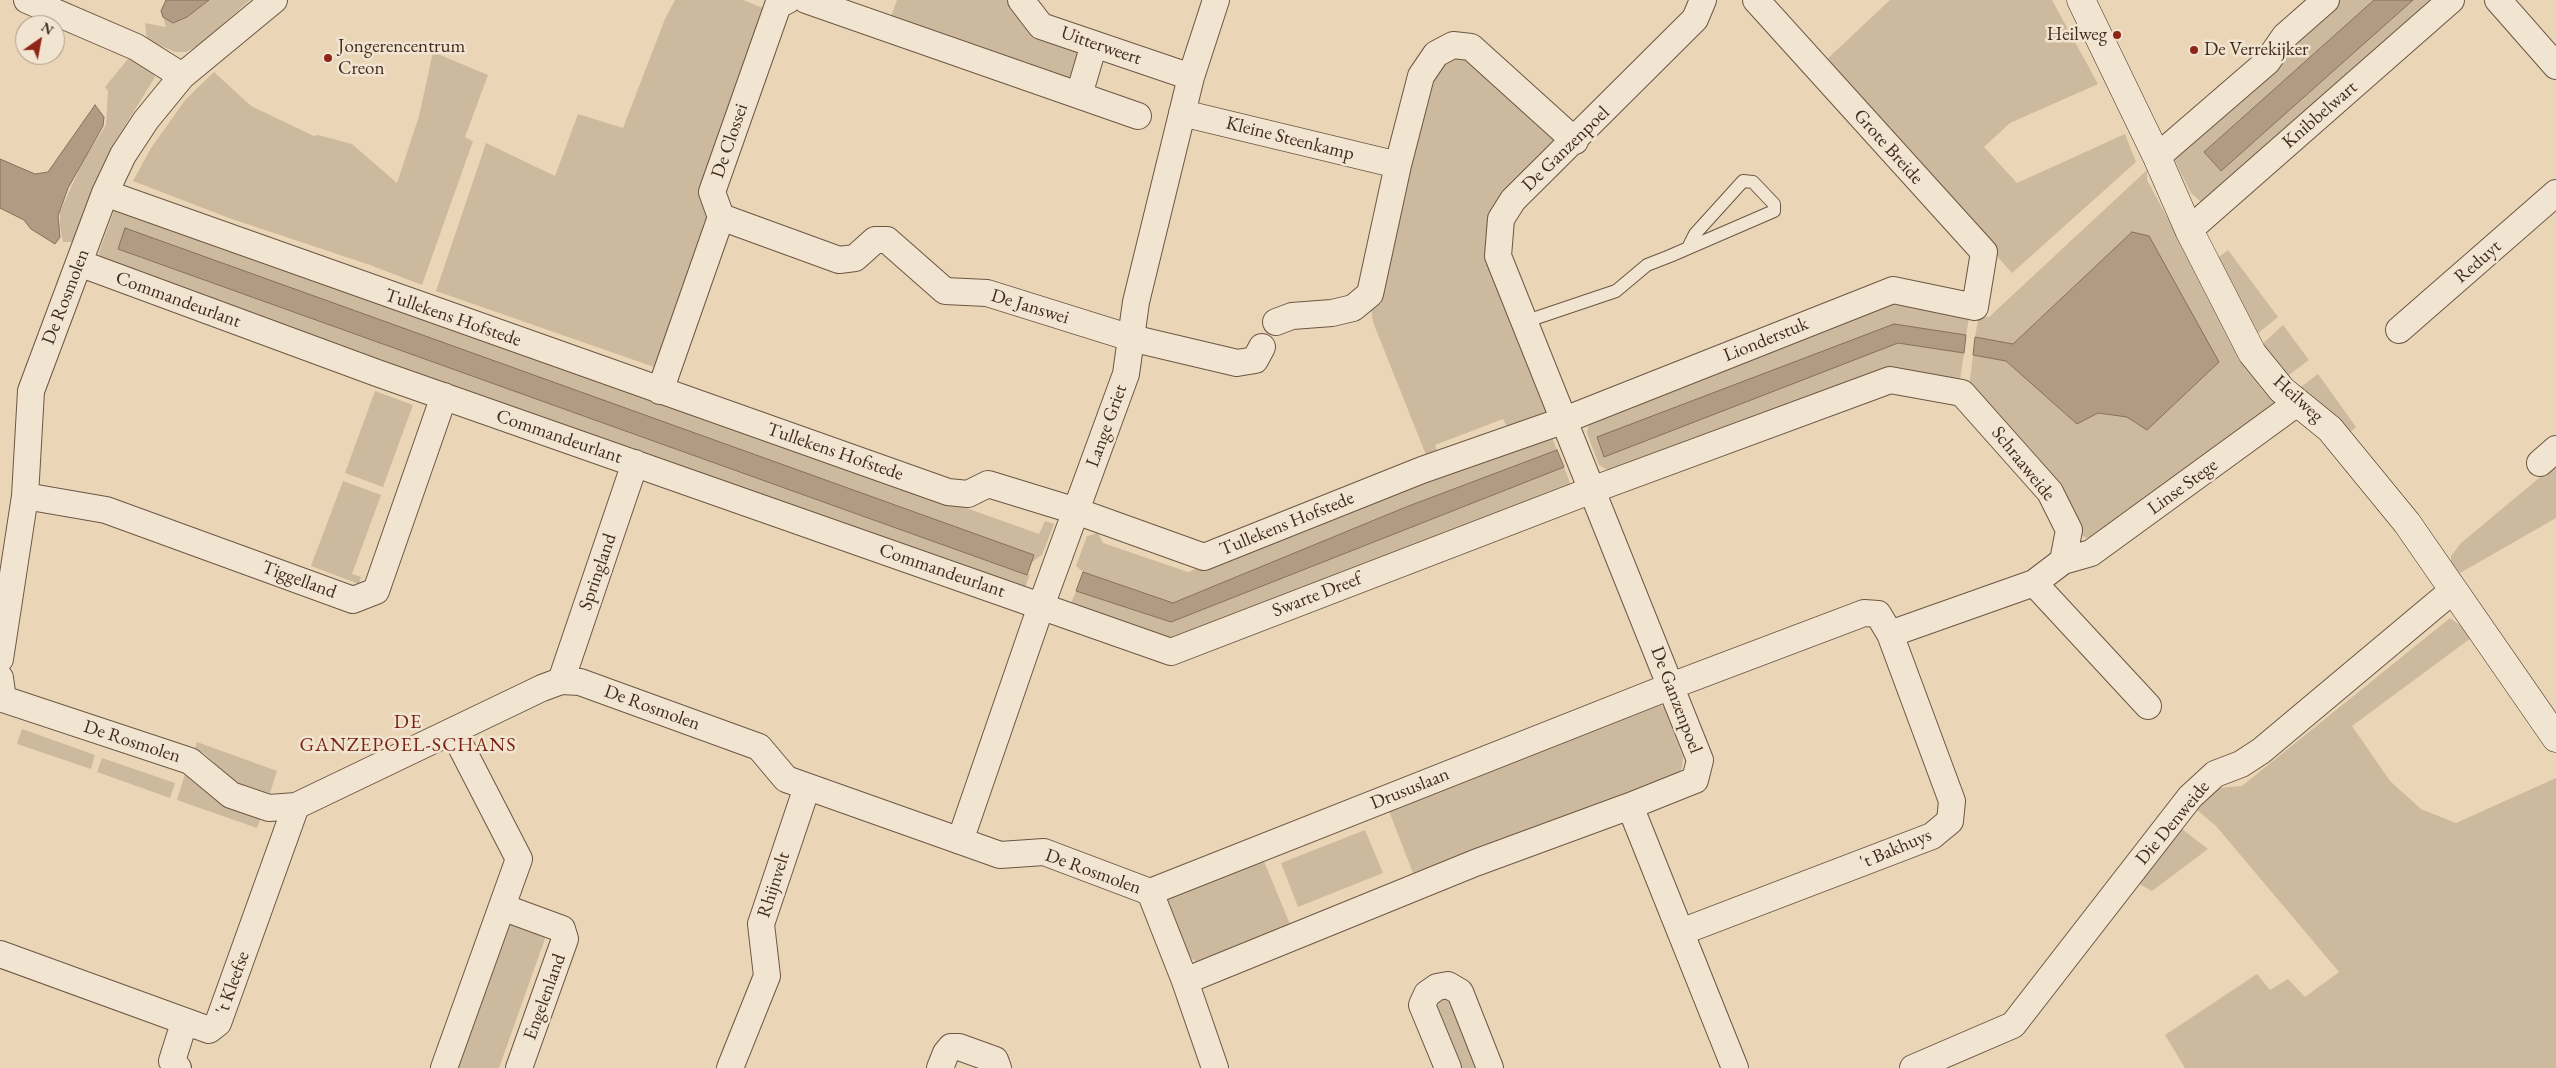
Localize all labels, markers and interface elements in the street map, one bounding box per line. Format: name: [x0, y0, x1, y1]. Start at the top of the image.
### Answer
north arrow: [15, 15, 65, 65]
text: N: [38, 18, 57, 39]
street label: Uitterweert: [1058, 22, 1144, 70]
place label: Heilweg: [2047, 24, 2107, 46]
marker: Heilweg: [2111, 29, 2123, 41]
place label: Jongerencentrum Creon: [338, 36, 465, 80]
place label: De Verrekijker: [2204, 39, 2308, 61]
marker: De Verrekijker: [2188, 44, 2200, 56]
marker: Jongerencentrum Creon: [322, 52, 334, 64]
street label: Knibbelwart: [2278, 76, 2362, 154]
street label: De Clossei: [707, 101, 753, 181]
street label: De Ganzenpoel: [1517, 102, 1615, 196]
street label: Grote Breide: [1848, 105, 1928, 189]
street label: Kleine Steenkamp: [1223, 112, 1357, 166]
street label: Reduyt: [2450, 235, 2506, 289]
street label: De Rosmolen: [37, 246, 95, 348]
street label: Commandeurlant: [112, 267, 244, 333]
street label: Tullekens Hofstede: [382, 284, 524, 352]
street label: De Janswei: [988, 284, 1072, 330]
street label: Lionderstuk: [1720, 313, 1812, 367]
street label: Heilweg: [2268, 370, 2328, 428]
street label: Lange Griet: [1082, 382, 1132, 470]
street label: Commandeurlant: [493, 405, 625, 469]
street label: Tullekens Hofstede: [764, 418, 906, 486]
street label: Schraaweide: [1986, 422, 2060, 506]
street label: Linse Stege: [2144, 454, 2222, 520]
street label: Tullekens Hofstede: [1217, 487, 1357, 561]
street label: Springland: [574, 531, 622, 613]
street label: Commandeurlant: [876, 539, 1008, 603]
street label: Tiggelland: [259, 556, 339, 604]
street label: Swarte Dreef: [1269, 568, 1365, 622]
street label: De Ganzenpoel: [1645, 643, 1707, 757]
street label: De Rosmolen: [601, 680, 703, 736]
district label: DE GANZEPOEL-SCHANS: [297, 711, 519, 758]
street label: De Rosmolen: [81, 716, 183, 768]
street label: Drususlaan: [1367, 763, 1453, 815]
street label: Die Denweide: [2131, 776, 2215, 870]
street label: 't Bakhuys: [1857, 824, 1935, 874]
street label: De Rosmolen: [1042, 844, 1144, 900]
street label: Rhijnvelt: [753, 849, 795, 921]
street label: 't Kleefse: [211, 948, 255, 1018]
street label: Engelenland: [519, 951, 571, 1043]

